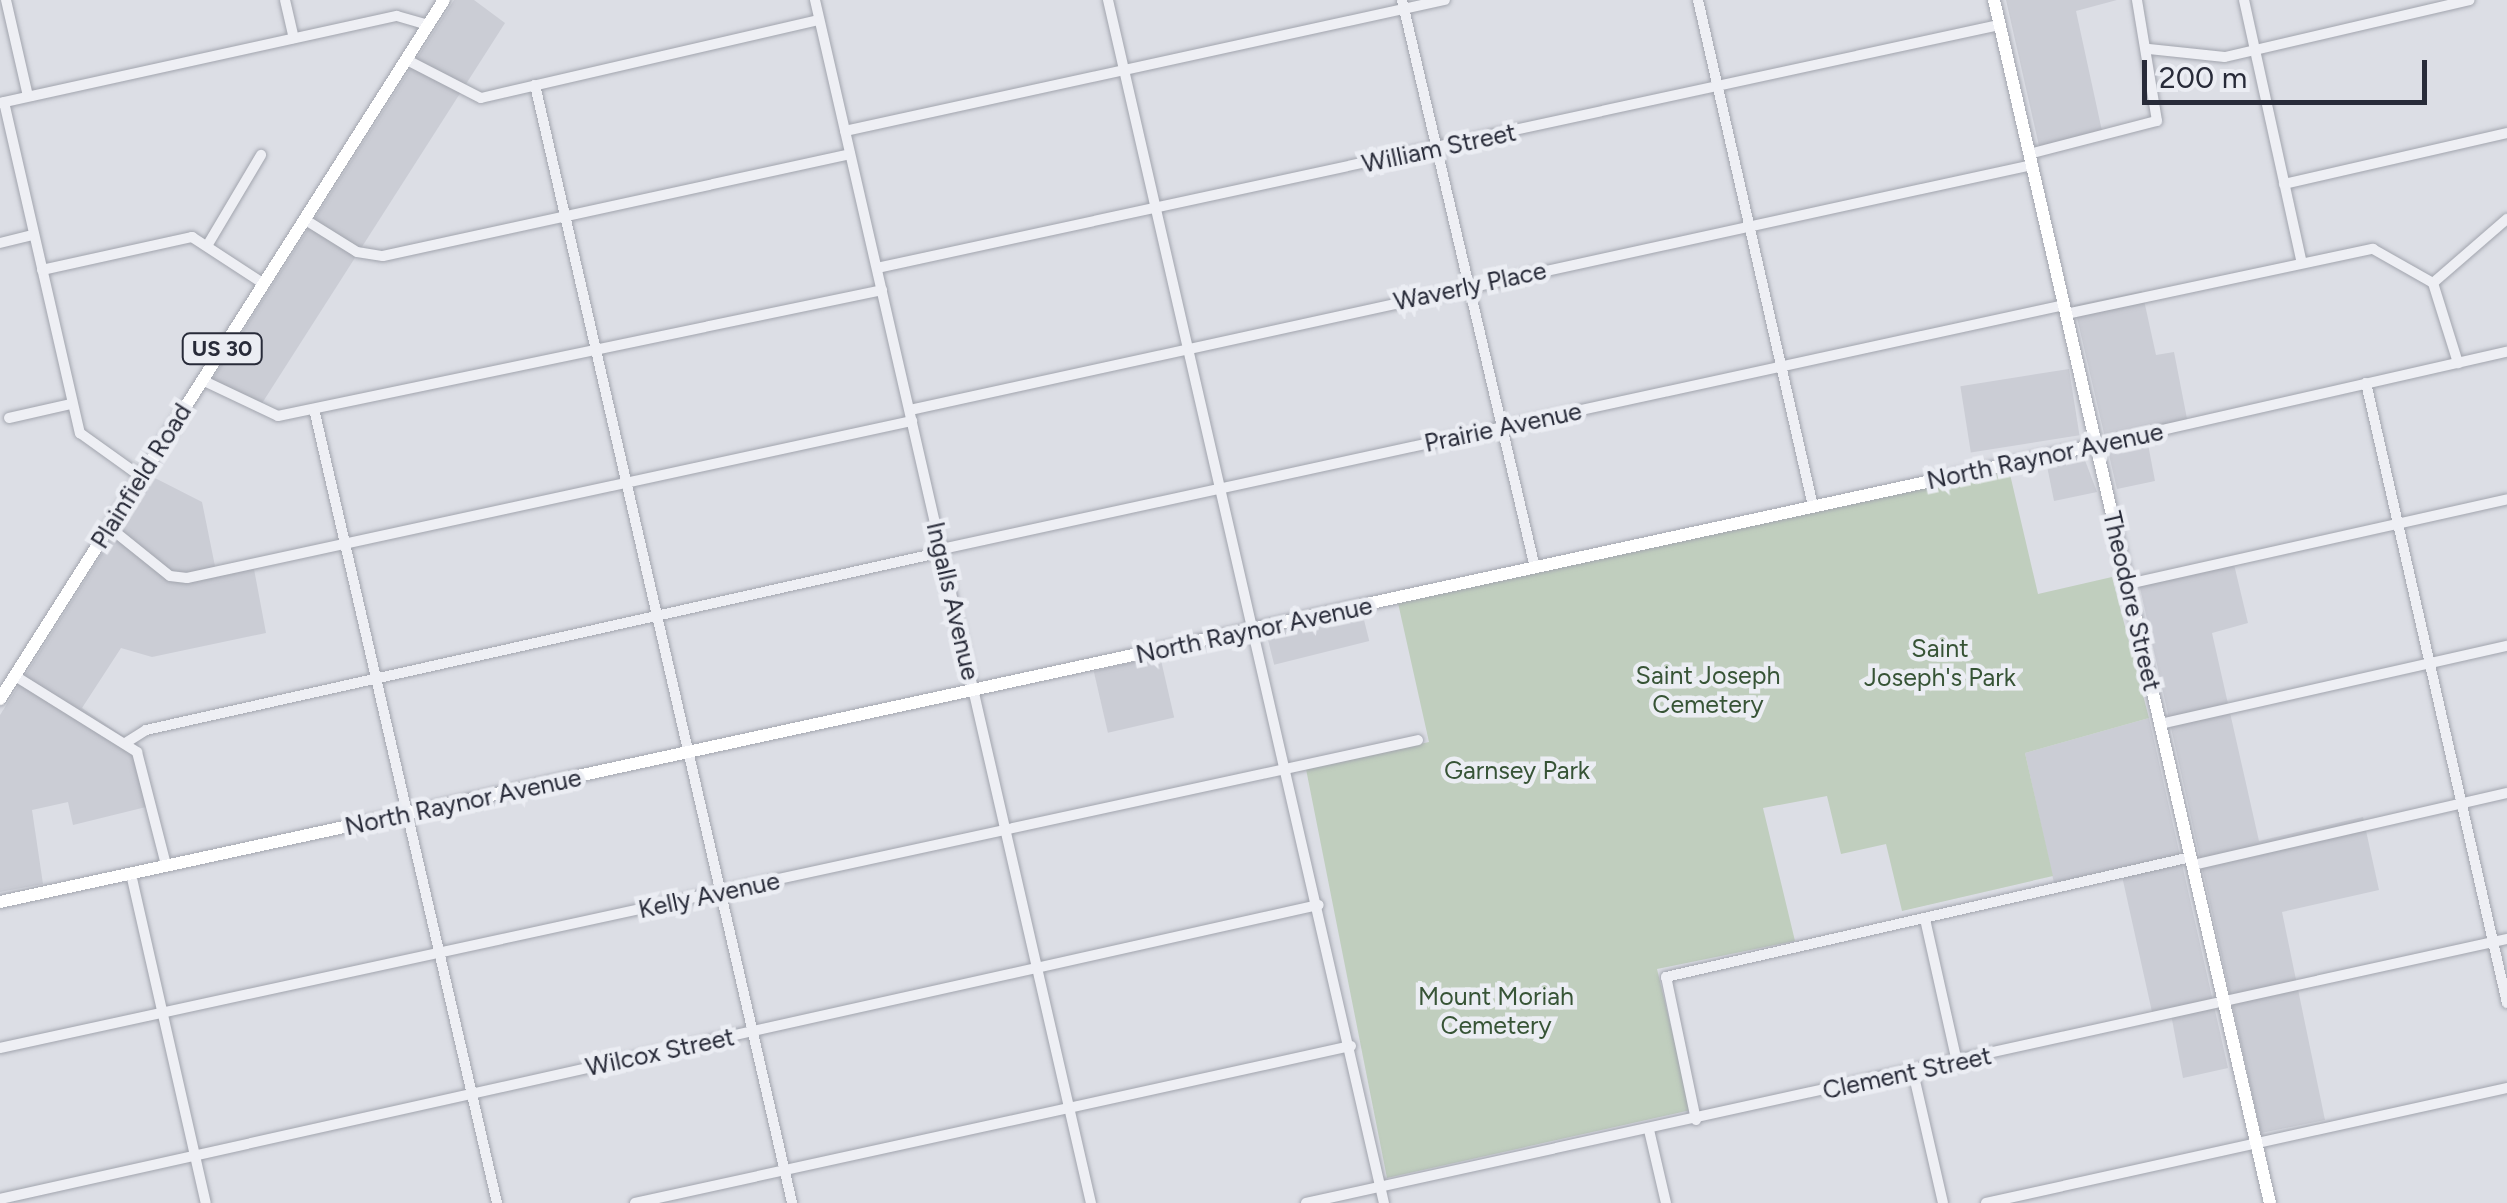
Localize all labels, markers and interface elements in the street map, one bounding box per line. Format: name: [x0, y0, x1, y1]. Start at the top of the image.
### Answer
scale bar: [2147, 40, 2432, 102]
text: 200 m: [2159, 59, 2247, 96]
street label: William Street: [1359, 117, 1519, 179]
street label: Waverly Place: [1391, 255, 1549, 317]
road number: US 30: [180, 332, 264, 366]
street label: Prairie Avenue: [1422, 396, 1584, 458]
street label: Plainfield Road: [85, 398, 197, 554]
street label: North Raynor Avenue: [1924, 416, 2166, 496]
street label: Theodore Street: [2097, 508, 2167, 694]
street label: Ingalls Avenue: [920, 519, 986, 683]
street label: North Raynor Avenue: [1133, 590, 1375, 670]
park label: Saint Joseph's Park: [1864, 634, 2016, 693]
park label: Saint Joseph Cemetery: [1636, 661, 1780, 720]
park label: Garnsey Park: [1444, 755, 1590, 785]
street label: North Raynor Avenue: [342, 762, 584, 842]
street label: Kelly Avenue: [636, 865, 782, 925]
park label: Mount Moriah Cemetery: [1418, 982, 1574, 1041]
street label: Wilcox Street: [583, 1022, 737, 1082]
street label: Clement Street: [1820, 1040, 1994, 1106]

